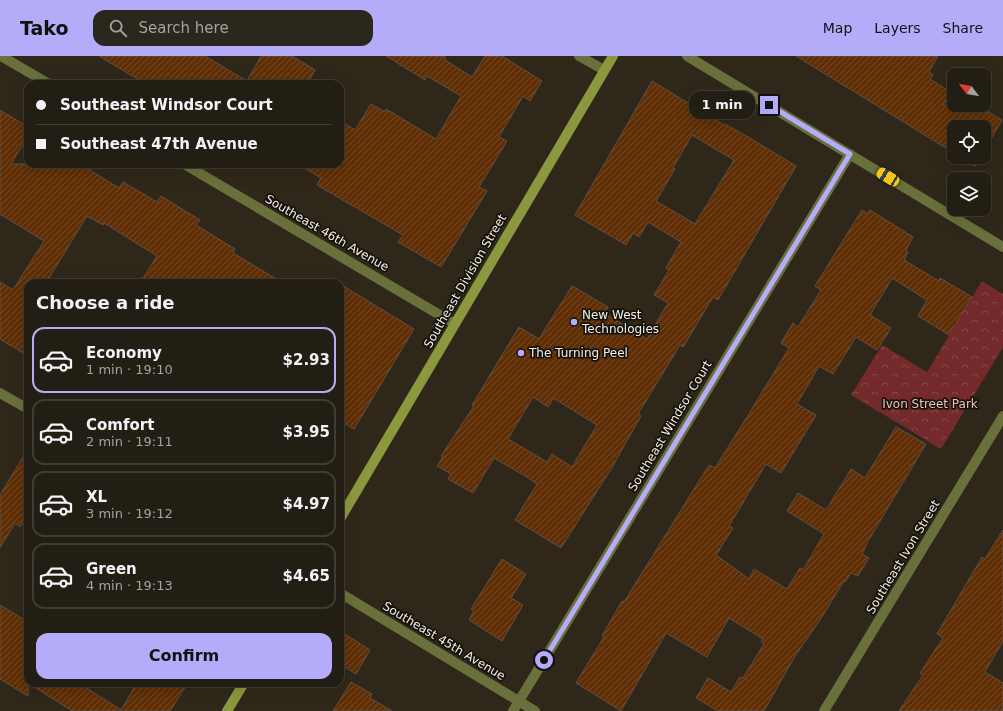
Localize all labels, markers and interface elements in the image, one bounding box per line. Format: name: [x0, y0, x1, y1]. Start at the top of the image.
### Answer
search box: [93, 10, 373, 46]
text: Tako: [20, 17, 69, 39]
icon: search: [107, 17, 129, 39]
text: Search here: [139, 19, 229, 37]
text: Map: [823, 20, 852, 36]
text: Layers: [874, 20, 921, 36]
text: Share: [943, 20, 983, 36]
north arrow: [947, 68, 991, 112]
map controls: [947, 68, 991, 216]
callout: 1 min: [689, 91, 755, 119]
text: Southeast Windsor Court: [60, 96, 273, 114]
route end: [760, 96, 778, 114]
text: 1 min: [702, 97, 742, 112]
button: locate: [947, 120, 991, 164]
text: Southeast 47th Avenue: [60, 135, 258, 153]
car: [875, 166, 901, 188]
button: layers: [947, 172, 991, 216]
street label: Southeast 46th Avenue: [263, 192, 391, 274]
street label: Southeast Division Street: [421, 211, 509, 350]
text: Choose a ride: [36, 292, 175, 313]
place label: New West Technologies: [581, 308, 659, 336]
marker: New West Technologies: [569, 317, 579, 327]
icon: car: [38, 342, 74, 378]
text: Economy: [86, 344, 162, 362]
place label: The Turning Peel: [528, 346, 628, 360]
marker: The Turning Peel: [516, 348, 526, 358]
text: $2.93: [283, 351, 330, 369]
street label: Southeast Windsor Court: [625, 358, 715, 494]
text: 1 min · 19:10: [86, 362, 173, 377]
park label: Ivon Street Park: [882, 397, 978, 411]
icon: car: [38, 414, 74, 450]
text: Comfort: [86, 416, 154, 434]
text: $3.95: [283, 423, 330, 441]
text: 2 min · 19:11: [86, 434, 173, 449]
icon: car: [38, 486, 74, 522]
text: XL: [86, 488, 107, 506]
text: $4.97: [283, 495, 330, 513]
street label: Southeast Ivon Street: [863, 497, 943, 616]
text: 3 min · 19:12: [86, 506, 173, 521]
icon: car: [38, 558, 74, 594]
text: Green: [86, 560, 137, 578]
text: $4.65: [283, 567, 330, 585]
text: 4 min · 19:13: [86, 578, 173, 593]
street label: Southeast 45th Avenue: [380, 599, 508, 683]
button: Confirm: [36, 633, 332, 679]
route start: [535, 651, 553, 669]

